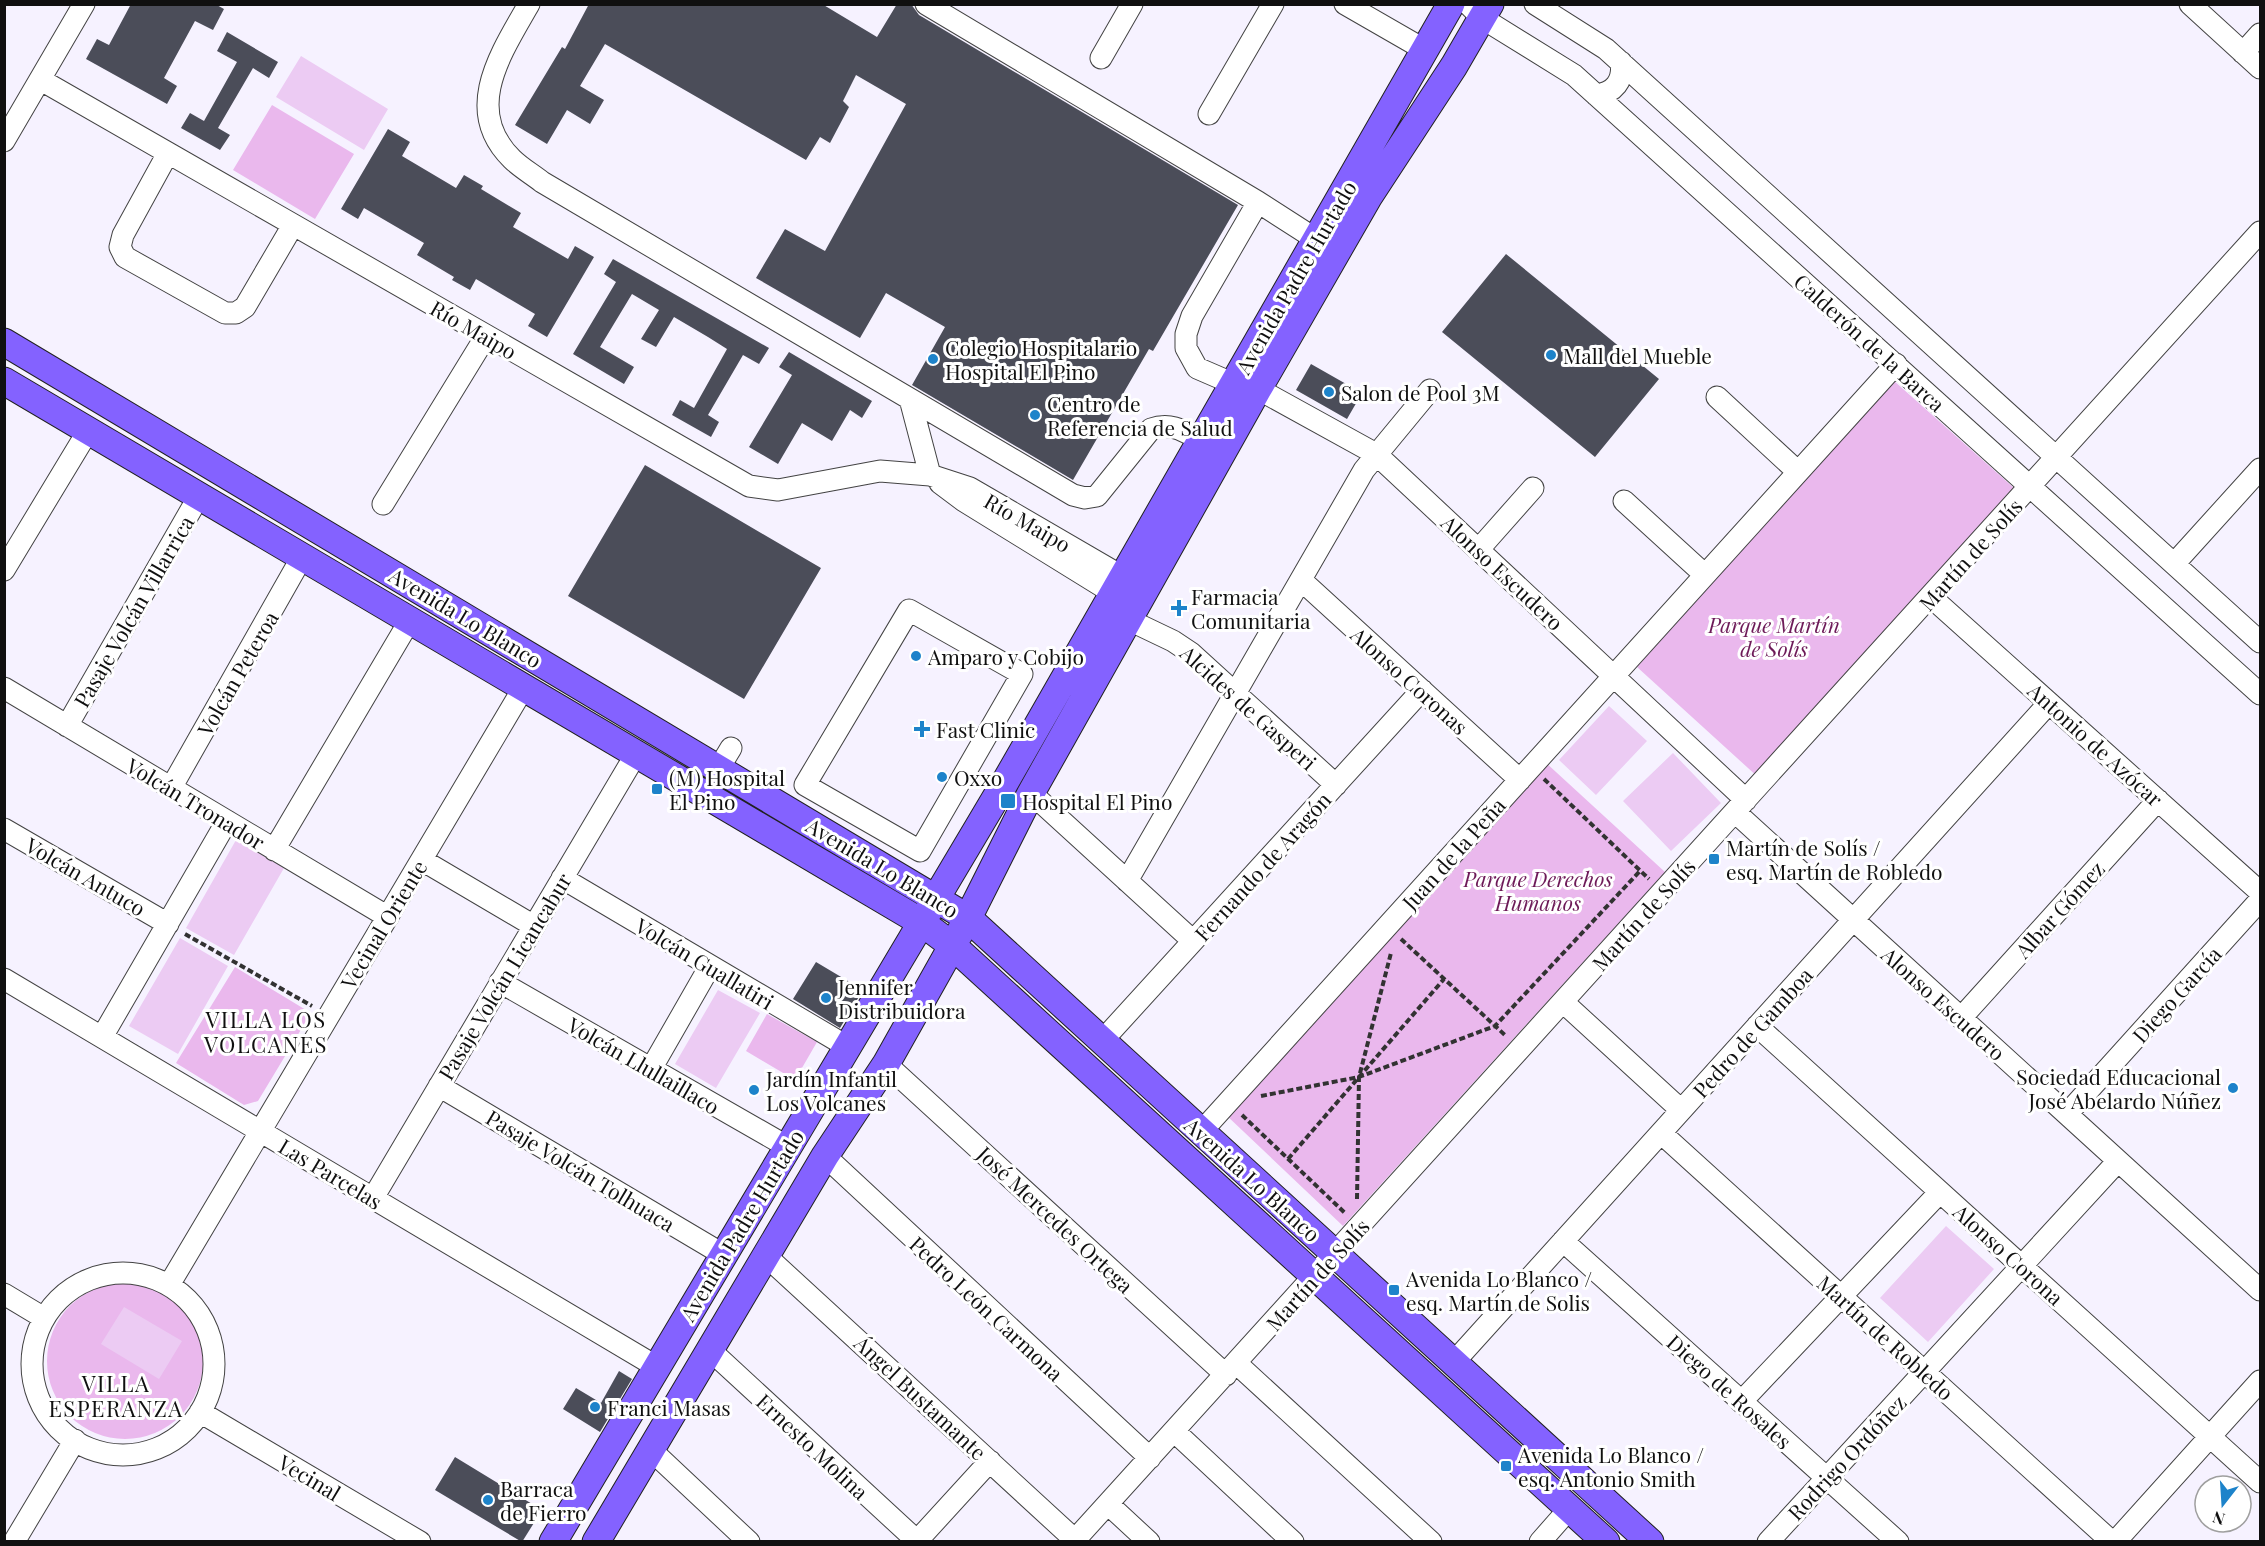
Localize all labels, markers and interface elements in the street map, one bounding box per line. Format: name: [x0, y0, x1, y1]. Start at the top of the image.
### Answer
street label: Avenida Padre Hurtado: [1228, 175, 1362, 380]
street label: Calderón de la Barca: [1789, 267, 1952, 418]
street label: Río Maipo: [426, 293, 522, 365]
place label: Colegio Hospitalario Hospital El Pino: [945, 333, 1137, 385]
place label: Mall del Mueble: [1563, 341, 1712, 369]
marker: Mall del Mueble: [1544, 348, 1558, 362]
marker: Colegio Hospitalario Hospital El Pino: [926, 352, 940, 366]
place label: Salon de Pool 3M: [1341, 378, 1500, 406]
marker: Salon de Pool 3M: [1322, 385, 1336, 399]
place label: Centro de Referencia de Salud: [1047, 389, 1233, 441]
marker: Centro de Referencia de Salud: [1028, 408, 1042, 422]
street label: Río Maipo: [980, 486, 1076, 558]
street label: Martín de Solís: [1912, 492, 2028, 616]
street label: Alonso Escudero: [1435, 508, 1570, 636]
street label: Pasaje Volcán Villarrica: [67, 510, 200, 712]
street label: Avenida Lo Blanco: [384, 560, 547, 674]
place label: Farmacia Comunitaria: [1191, 582, 1311, 634]
marker: Farmacia Comunitaria: [1172, 601, 1186, 615]
street label: Volcán Peteroa: [190, 605, 284, 741]
park label: Parque Martín de Solís: [1707, 610, 1840, 662]
street label: Alonso Coronas: [1345, 619, 1474, 740]
street label: Alcides de Gasperi: [1174, 638, 1323, 776]
place label: Amparo y Cobijo: [927, 642, 1084, 670]
marker: Amparo y Cobijo: [909, 649, 923, 663]
street label: Antonio de Azócar: [2022, 675, 2170, 812]
place label: Fast Clinic: [936, 715, 1035, 743]
marker: Fast Clinic: [913, 720, 931, 738]
street label: Volcán Tronador: [121, 750, 271, 856]
place label: (M) Hospital El Pino: [669, 763, 785, 815]
place label: Oxxo: [954, 763, 1002, 791]
marker: Oxxo: [935, 770, 949, 784]
marker: (M) Hospital El Pino: [650, 782, 664, 796]
street label: Fernando de Aragón: [1188, 785, 1337, 946]
place label: Hospital El Pino: [1022, 787, 1172, 815]
street label: Juan de la Peña: [1395, 791, 1511, 916]
marker: Hospital El Pino: [999, 792, 1017, 810]
street label: Avenida Lo Blanco: [801, 810, 964, 924]
street label: Volcán Antuco: [20, 830, 151, 922]
place label: Martín de Solís / esq. Martín de Robledo: [1726, 833, 1943, 885]
street label: Martín de Solís: [1585, 852, 1701, 976]
marker: Martín de Solís / esq. Martín de Robledo: [1707, 852, 1721, 866]
street label: Vecinal Oriente: [333, 854, 432, 994]
street label: Albar Gómez: [2007, 855, 2110, 964]
park label: Parque Derechos Humanos: [1463, 864, 1612, 916]
street label: Pasaje Volcán Licancabur: [431, 867, 577, 1085]
street label: Volcán Guallatiri: [630, 910, 779, 1015]
street label: Alonso Escudero: [1876, 939, 2012, 1066]
street label: Diego García: [2125, 939, 2227, 1048]
street label: Pedro de Gamboa: [1686, 960, 1818, 1103]
place label: Jennifer Distribuidora: [837, 972, 966, 1024]
marker: Jennifer Distribuidora: [819, 991, 833, 1005]
district label: VILLA LOS VOLCANES: [203, 1004, 328, 1059]
street label: Volcán Llullaillaco: [562, 1010, 725, 1120]
place label: Sociedad Educacional José Abelardo Núñez: [2016, 1062, 2221, 1114]
place label: Jardín Infantil Los Volcanes: [765, 1064, 897, 1116]
marker: Sociedad Educacional José Abelardo Núñez: [2226, 1081, 2240, 1095]
marker: Jardín Infantil Los Volcanes: [747, 1083, 761, 1097]
street label: Pasaje Volcán Tolhuaca: [482, 1103, 681, 1238]
street label: Avenida Lo Blanco: [1179, 1110, 1327, 1247]
street label: Avenida Padre Hurtado: [672, 1124, 809, 1327]
street label: Las Parcelas: [274, 1131, 388, 1215]
street label: José Mercedes Ortega: [971, 1139, 1140, 1299]
street label: Alonso Corona: [1947, 1197, 2070, 1311]
street label: Martín de Solís: [1259, 1212, 1375, 1336]
street label: Pedro León Carmona: [904, 1229, 1070, 1387]
place label: Avenida Lo Blanco / esq. Martín de Solis: [1405, 1264, 1592, 1316]
street label: Martín de Robledo: [1812, 1268, 1960, 1406]
marker: Avenida Lo Blanco / esq. Martín de Solis: [1387, 1283, 1401, 1297]
street label: Ángel Bustamante: [848, 1328, 993, 1465]
street label: Diego de Rosales: [1662, 1328, 1798, 1454]
district label: VILLA ESPERANZA: [48, 1368, 184, 1423]
street label: Ernesto Molina: [751, 1387, 875, 1505]
street label: Rodrigo Ordóñez: [1781, 1388, 1911, 1526]
place label: Franci Masas: [607, 1393, 731, 1421]
marker: Franci Masas: [588, 1400, 602, 1414]
place label: Avenida Lo Blanco / esq. Antonio Smith: [1517, 1440, 1704, 1492]
street label: Vecinal: [273, 1447, 346, 1507]
marker: Avenida Lo Blanco / esq. Antonio Smith: [1499, 1459, 1513, 1473]
place label: Barraca de Fierro: [500, 1474, 587, 1526]
north arrow: [2193, 1474, 2253, 1534]
marker: Barraca de Fierro: [481, 1493, 495, 1507]
text: N: [2209, 1507, 2227, 1531]

